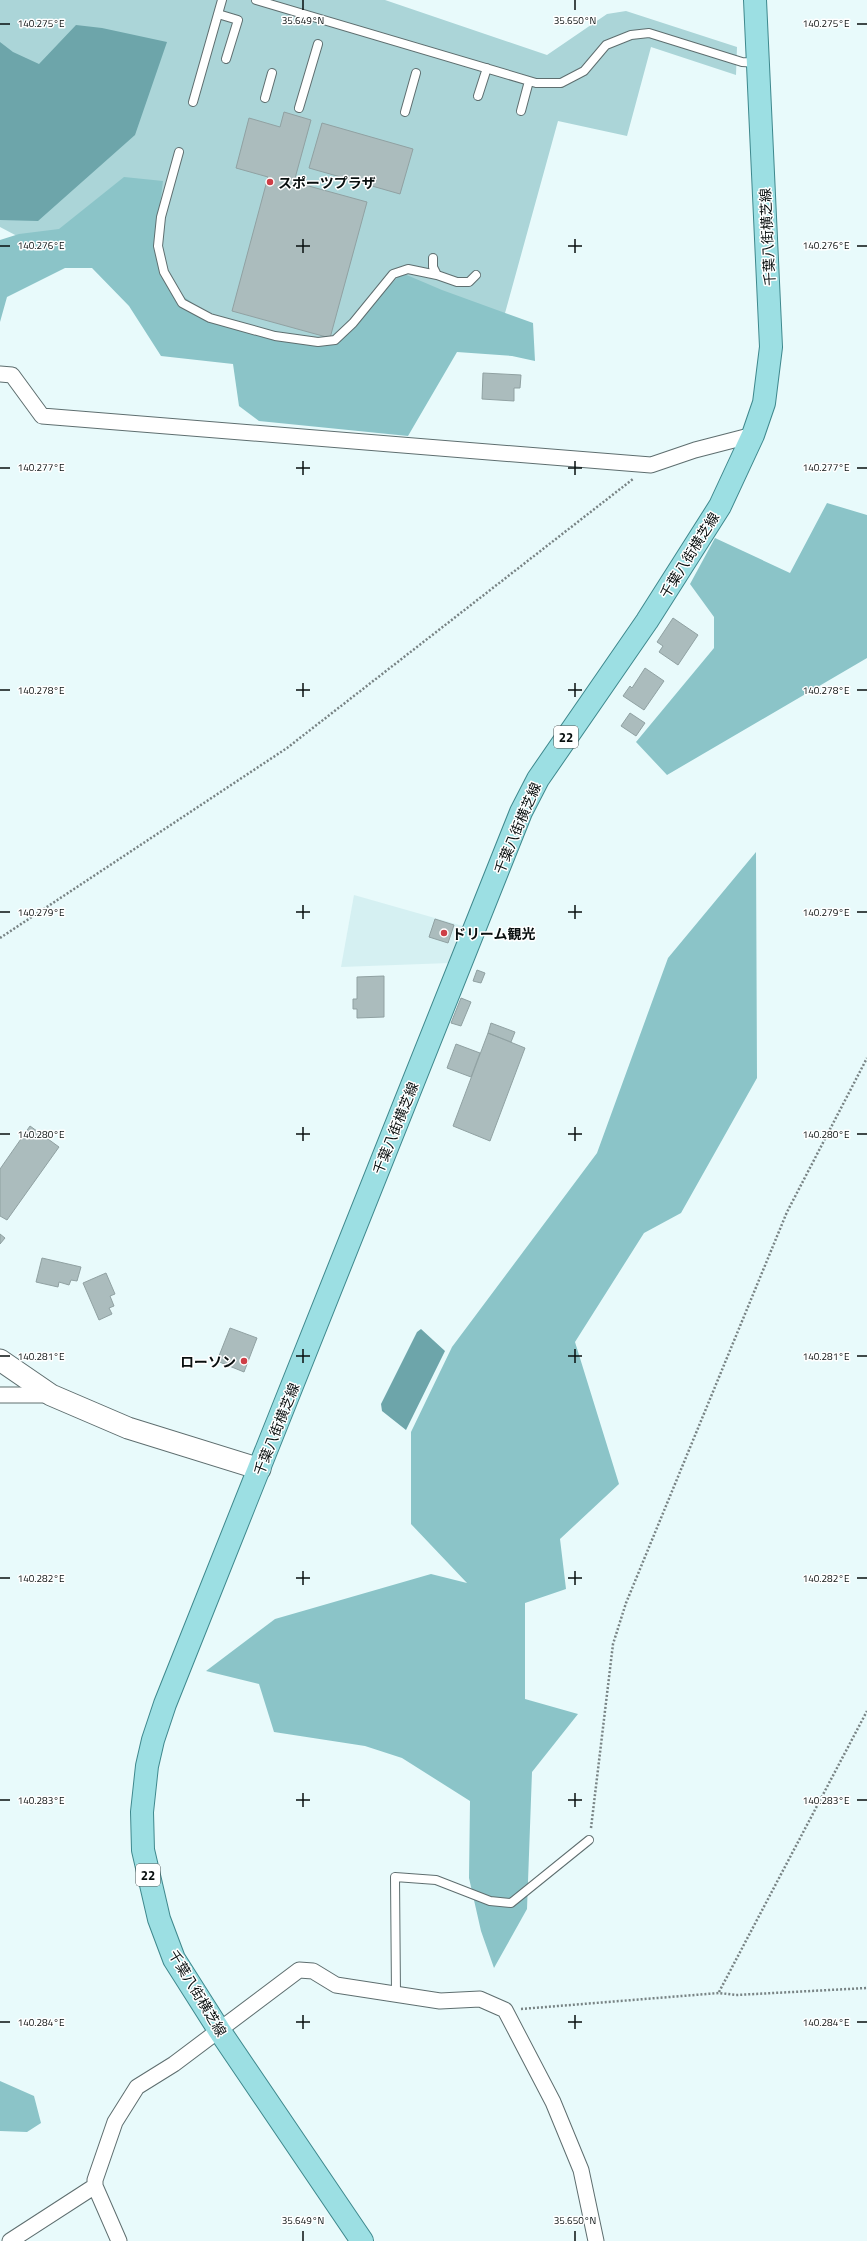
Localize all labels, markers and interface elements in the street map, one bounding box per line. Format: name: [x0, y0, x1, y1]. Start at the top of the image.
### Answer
text: 35.649°N: [282, 13, 324, 28]
text: 35.650°N: [554, 13, 596, 28]
text: 140.275°E: [18, 16, 65, 31]
text: 140.275°E: [803, 16, 850, 31]
place label: スポーツプラザ: [278, 172, 376, 193]
marker: スポーツプラザ: [265, 177, 275, 187]
street label: 千葉八街横芝線: [754, 188, 780, 286]
text: 140.276°E: [18, 238, 65, 253]
text: 140.276°E: [803, 238, 850, 253]
text: 140.277°E: [18, 460, 65, 475]
text: 140.277°E: [803, 460, 850, 475]
street label: 千葉八街横芝線: [654, 508, 724, 602]
text: 140.278°E: [18, 683, 65, 698]
text: 140.278°E: [803, 683, 850, 698]
road number: 22: [554, 726, 578, 748]
street label: 千葉八街横芝線: [488, 779, 546, 877]
text: 140.279°E: [18, 905, 65, 920]
text: 140.279°E: [803, 905, 850, 920]
place label: ドリーム観光: [452, 923, 536, 944]
marker: ドリーム観光: [439, 928, 449, 938]
street label: 千葉八街横芝線: [367, 1079, 423, 1177]
text: 140.280°E: [18, 1127, 65, 1142]
text: 140.280°E: [803, 1127, 850, 1142]
text: 140.281°E: [18, 1349, 65, 1364]
text: 140.281°E: [803, 1349, 850, 1364]
place label: ローソン: [180, 1351, 236, 1372]
marker: ローソン: [239, 1356, 249, 1366]
street label: 千葉八街横芝線: [248, 1380, 304, 1478]
text: 140.282°E: [18, 1571, 65, 1586]
text: 140.282°E: [803, 1571, 850, 1586]
text: 140.283°E: [18, 1793, 65, 1808]
text: 140.283°E: [803, 1793, 850, 1808]
road number: 22: [136, 1864, 160, 1886]
street label: 千葉八街横芝線: [164, 1946, 232, 2040]
text: 140.284°E: [18, 2015, 65, 2030]
text: 140.284°E: [803, 2015, 850, 2030]
text: 35.649°N: [282, 2213, 324, 2228]
text: 35.650°N: [554, 2213, 596, 2228]

